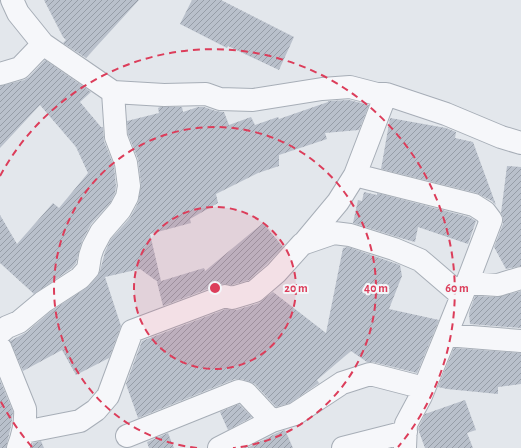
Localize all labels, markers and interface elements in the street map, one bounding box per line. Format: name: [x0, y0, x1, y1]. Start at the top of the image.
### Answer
centre of rings: [208, 281, 222, 295]
text: 20 m: [284, 282, 308, 294]
text: 40 m: [364, 282, 388, 294]
text: 60 m: [445, 282, 469, 294]

